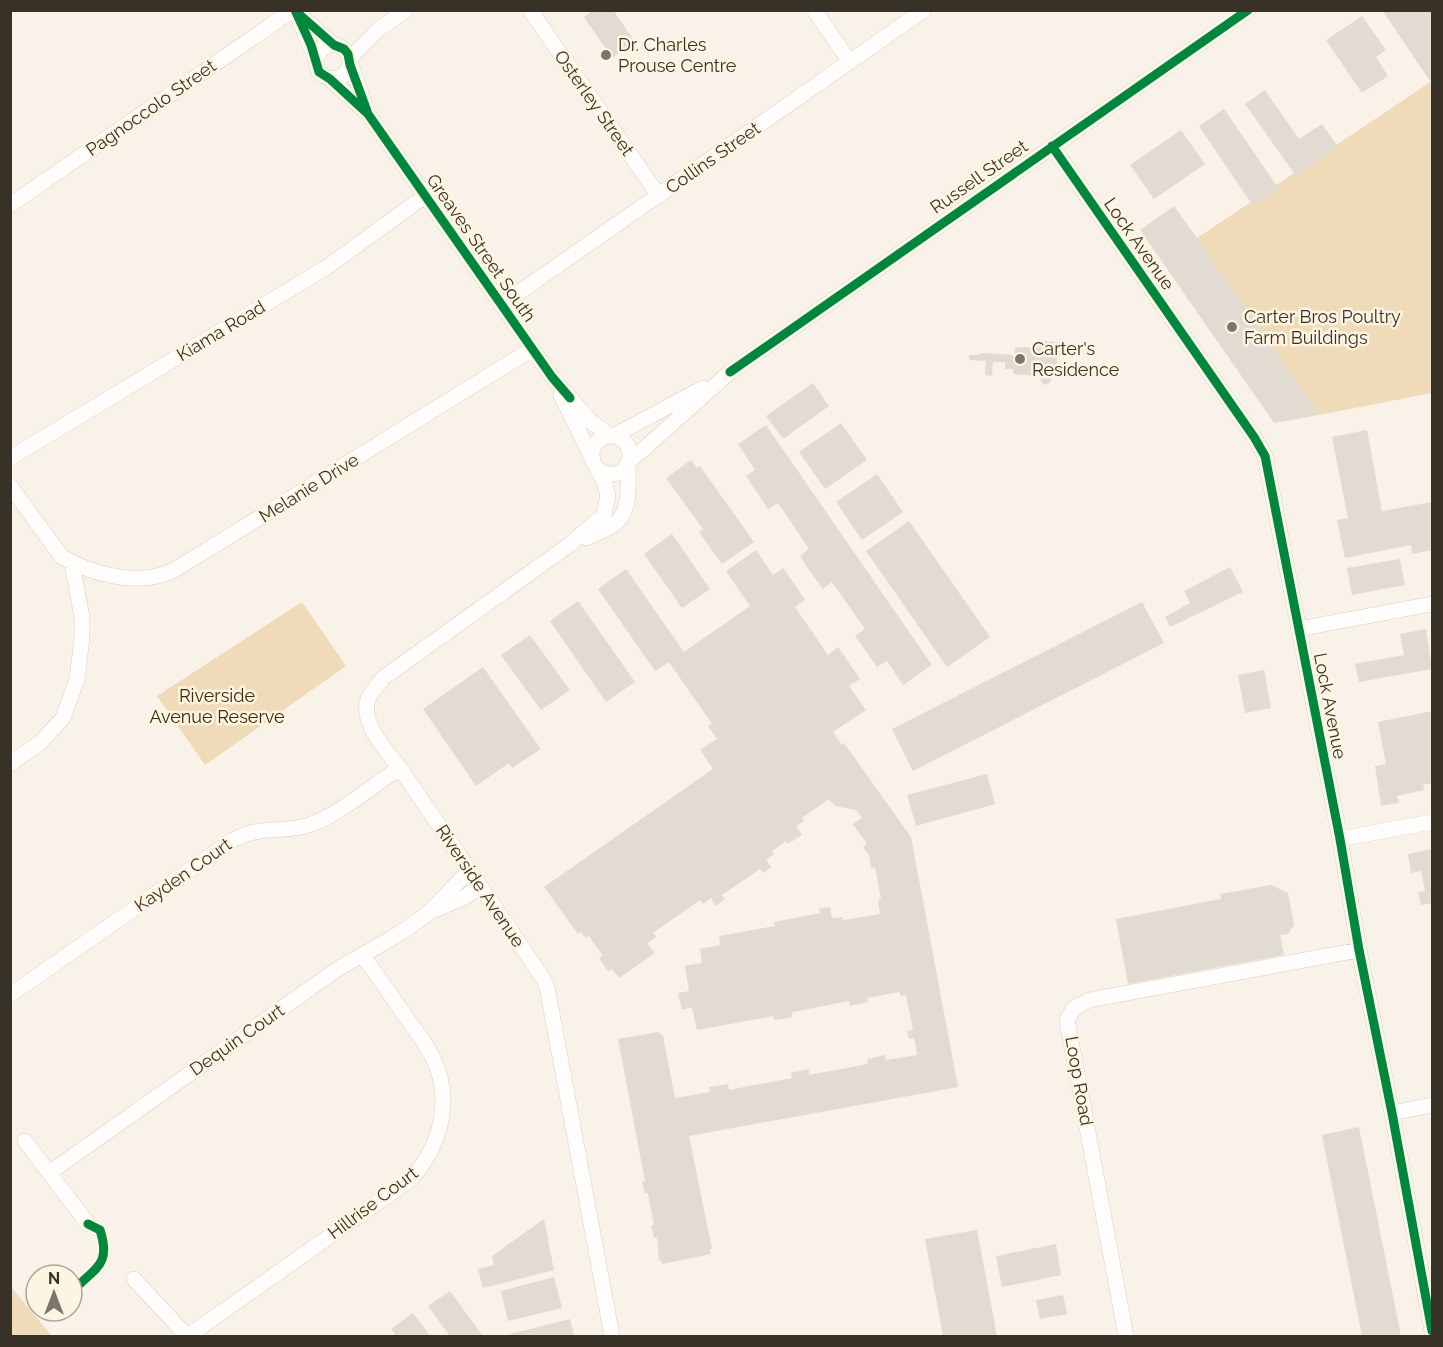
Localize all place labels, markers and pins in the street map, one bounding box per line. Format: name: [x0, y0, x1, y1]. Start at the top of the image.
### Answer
place label: Dr. Charles Prouse Centre: [618, 34, 737, 76]
marker: Dr. Charles Prouse Centre: [599, 48, 613, 62]
place label: Carter Bros Poultry Farm Buildings: [1244, 306, 1401, 348]
marker: Carter Bros Poultry Farm Buildings: [1225, 320, 1239, 334]
place label: Carter's Residence: [1032, 338, 1120, 380]
marker: Carter's Residence: [1013, 352, 1027, 366]

